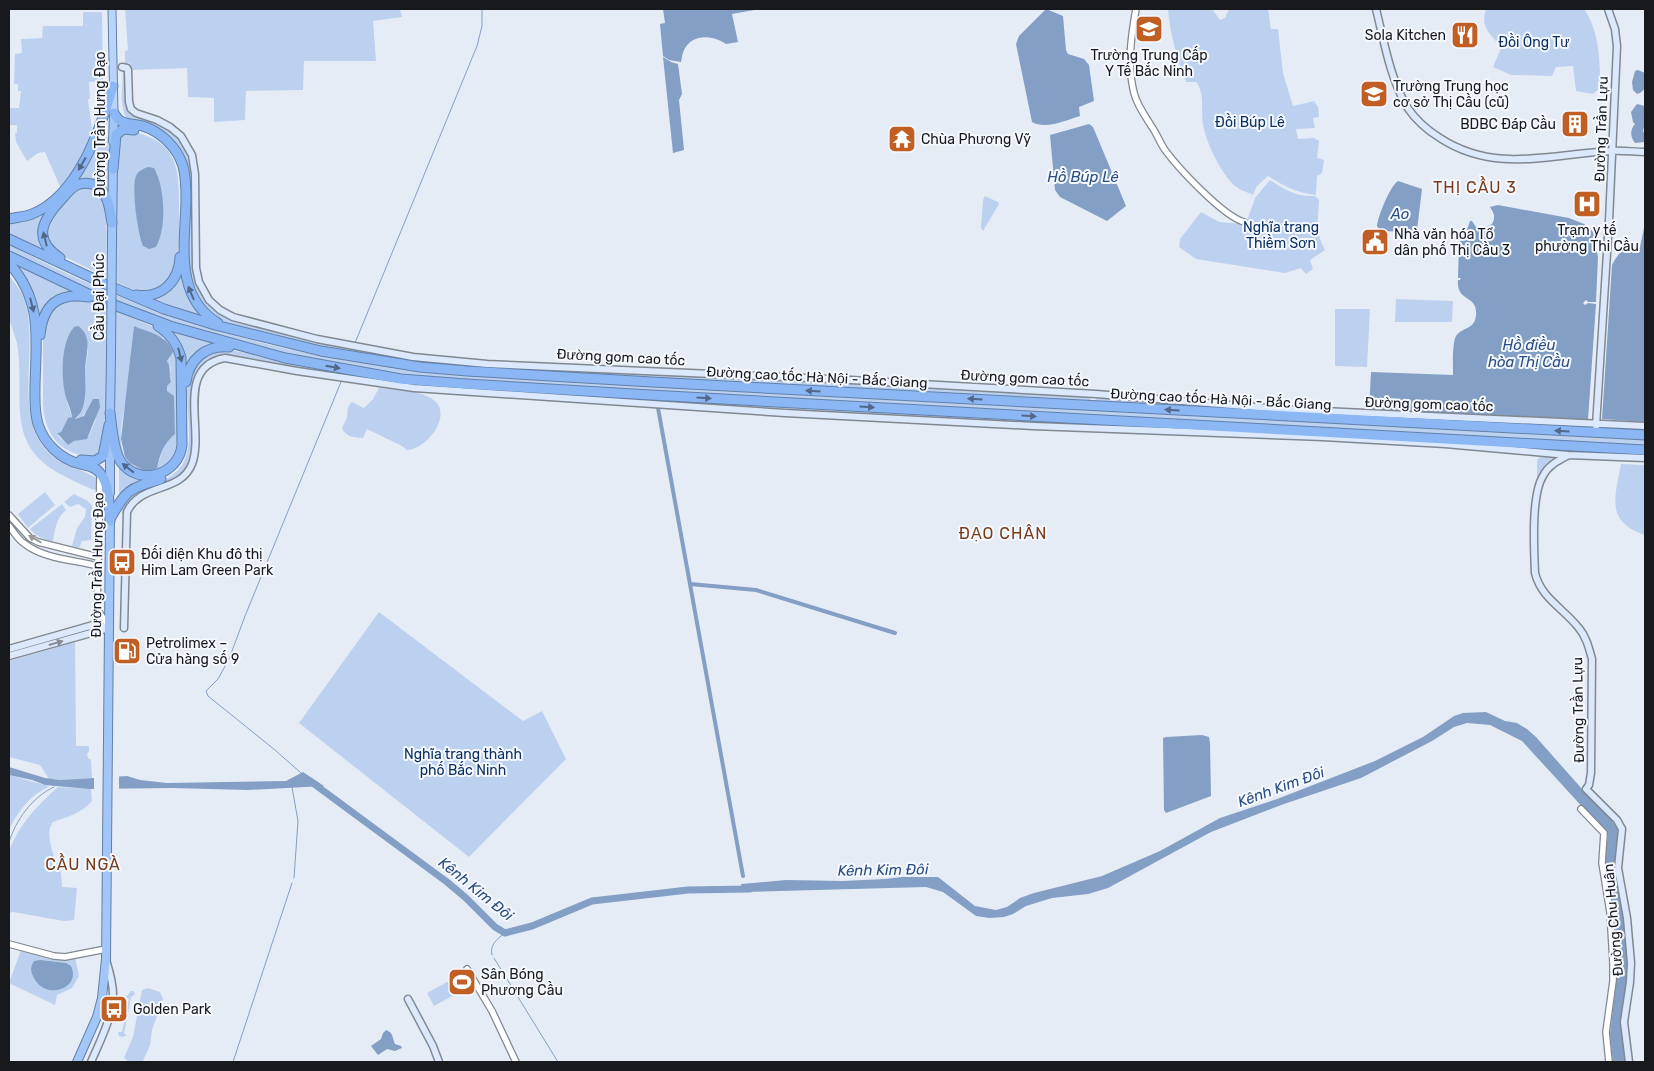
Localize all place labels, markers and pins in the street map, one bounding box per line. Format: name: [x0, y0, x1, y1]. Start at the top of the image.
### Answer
school or university icon: Trường Trung Cấp Y Tế Bắc Ninh: [1134, 14, 1164, 44]
restaurant icon: Sola Kitchen: [1450, 20, 1480, 50]
place label: Sola Kitchen: [1365, 27, 1446, 44]
place label: Trường Trung Cấp Y Tế Bắc Ninh: [1090, 46, 1208, 80]
place label: Trường Trung học cơ sở Thị Cầu (cũ): [1393, 78, 1509, 111]
school or university icon: Trường Trung học cơ sở Thị Cầu (cũ): [1359, 79, 1389, 109]
building icon: BDBC Đáp Cầu: [1560, 109, 1590, 139]
place label: BDBC Đáp Cầu: [1460, 115, 1556, 133]
temple icon: Chùa Phương Vỹ: [887, 124, 917, 154]
place label: Chùa Phương Vỹ: [921, 131, 1031, 148]
hospital icon: Trạm y tế phường Thi Cầu: [1572, 189, 1602, 219]
place label: Trạm y tế phường Thi Cầu: [1535, 221, 1639, 255]
place label: Nhà văn hóa Tổ dân phố Thị Cầu 3: [1394, 226, 1510, 259]
public building icon: Nhà văn hóa Tổ dân phố Thị Cầu 3: [1360, 227, 1390, 257]
place label: Đối diện Khu đô thị Him Lam Green Park: [141, 545, 274, 579]
bus stop icon: Đối diện Khu đô thị Him Lam Green Park: [107, 547, 137, 577]
place label: Petrolimex – Cửa hàng số 9: [146, 635, 239, 668]
fuel station icon: Petrolimex – Cửa hàng số 9: [112, 636, 142, 666]
place label: Sân Bóng Phương Cầu: [481, 966, 563, 999]
sports icon: Sân Bóng Phương Cầu: [447, 967, 477, 997]
bus stop icon: Golden Park: [99, 994, 129, 1024]
place label: Golden Park: [133, 1001, 212, 1018]

